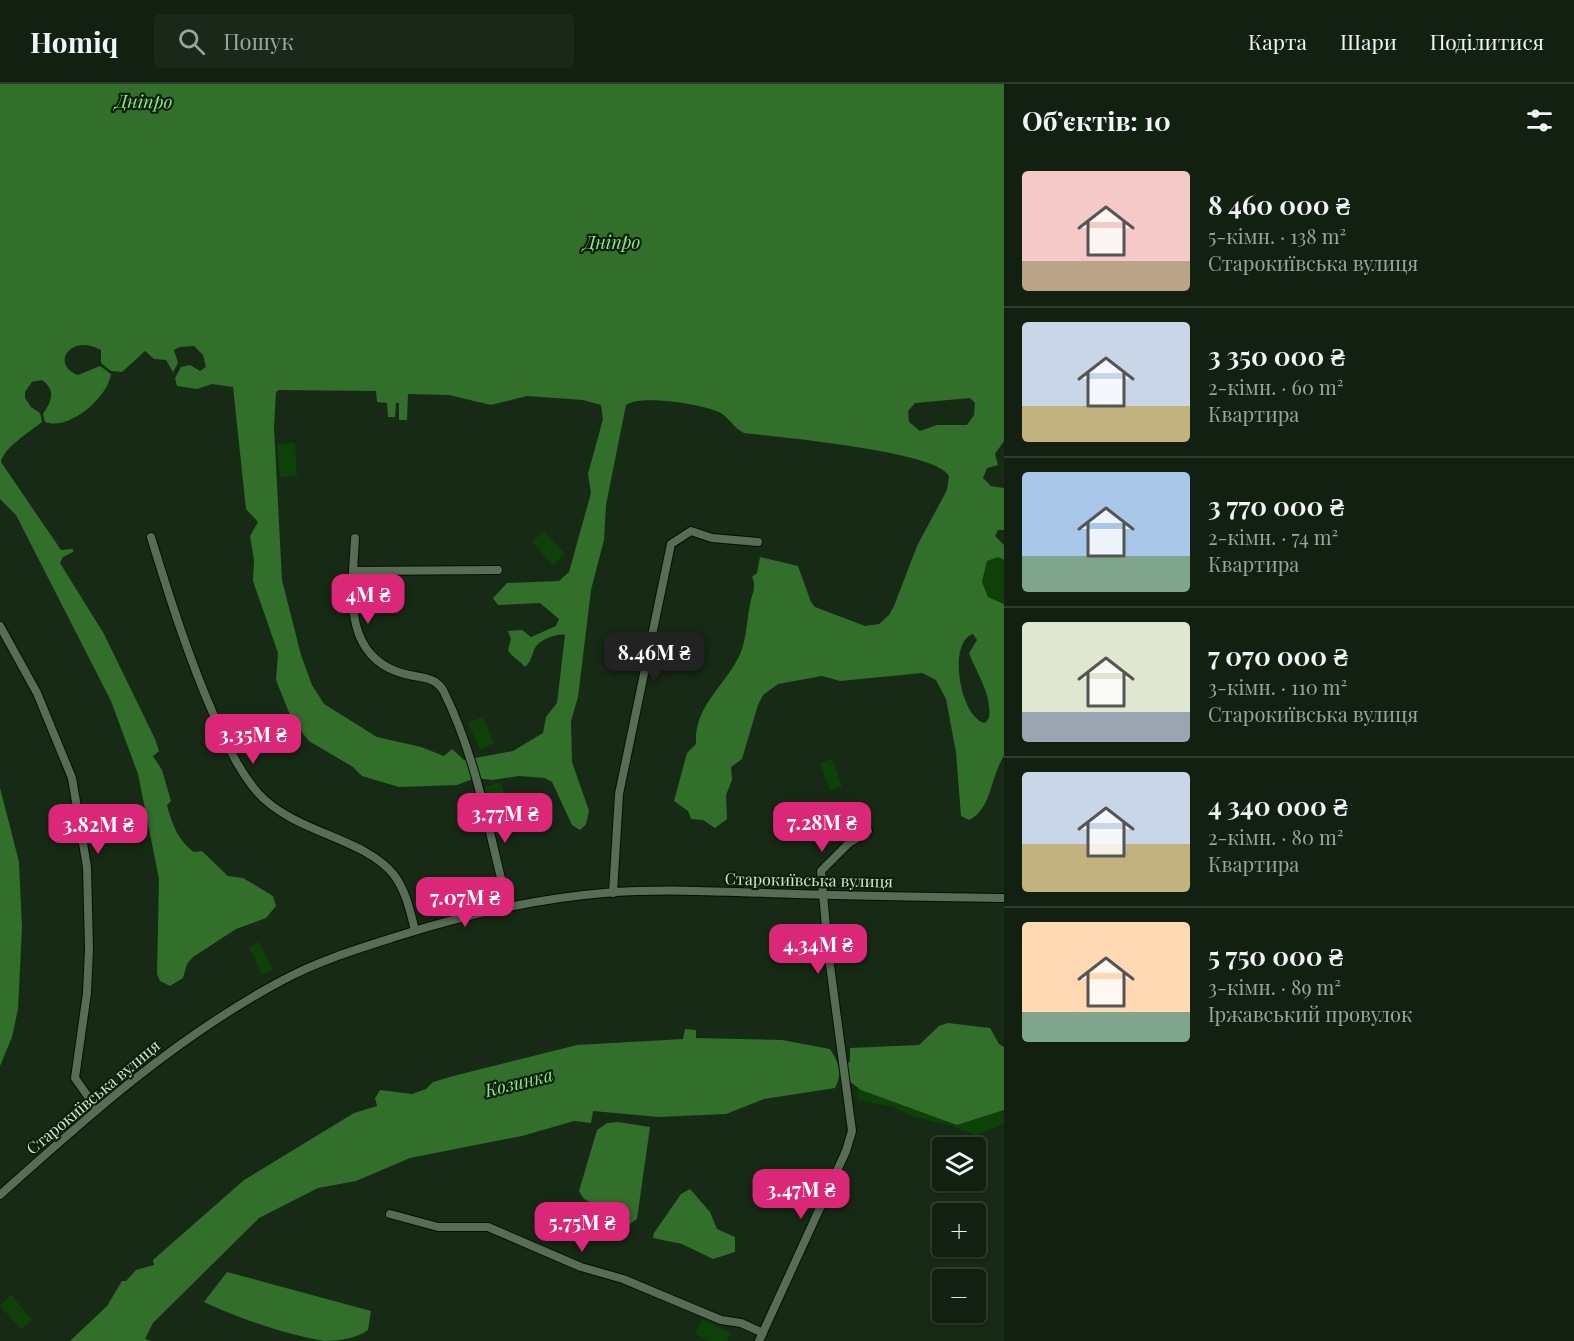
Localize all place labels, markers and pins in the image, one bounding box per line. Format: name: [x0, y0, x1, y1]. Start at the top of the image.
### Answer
pin: 4M ₴: [332, 574, 404, 625]
pin: 8.46M ₴: [599, 632, 709, 683]
pin: 3.35M ₴: [198, 714, 308, 765]
pin: 3.77M ₴: [450, 793, 560, 844]
pin: 7.28M ₴: [767, 802, 877, 853]
pin: 3.82M ₴: [43, 804, 153, 855]
pin: 7.07M ₴: [410, 877, 520, 928]
pin: 4.34M ₴: [763, 924, 873, 975]
pin: 3.47M ₴: [746, 1169, 856, 1220]
pin: 5.75M ₴: [527, 1202, 637, 1253]

